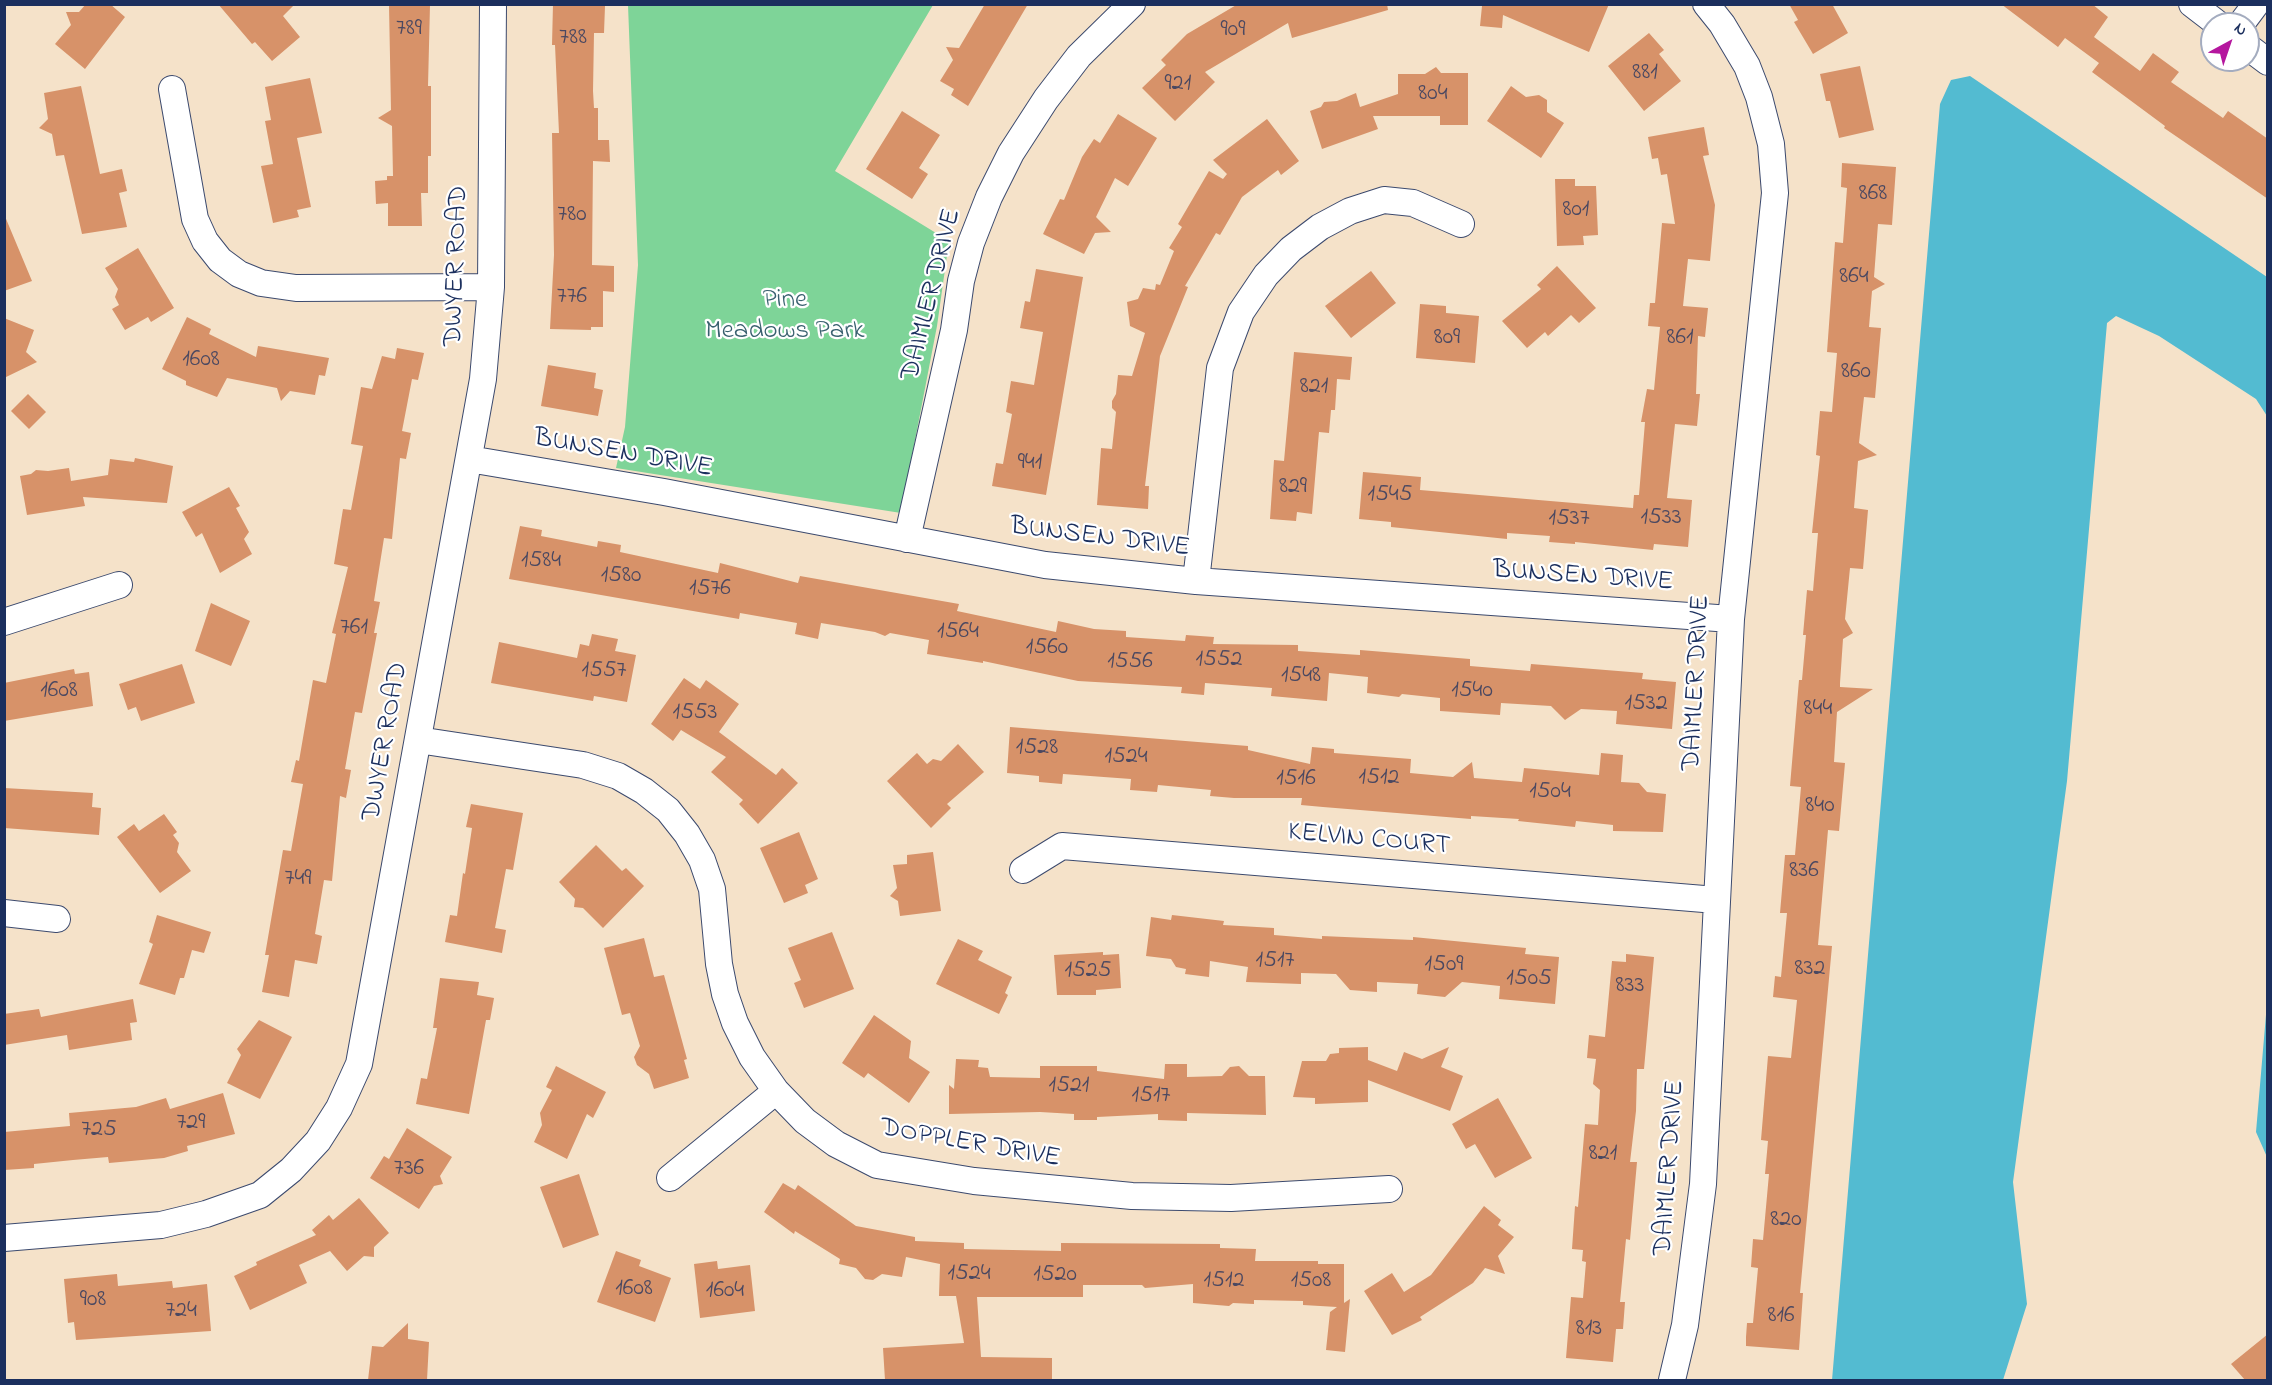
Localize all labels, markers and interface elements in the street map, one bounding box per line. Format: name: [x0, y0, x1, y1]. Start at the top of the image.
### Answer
north arrow: [2200, 12, 2260, 72]
house number: 789: [396, 16, 422, 44]
house number: 909: [1221, 17, 1245, 45]
text: N: [2228, 17, 2252, 42]
house number: 788: [559, 25, 587, 53]
house number: 881: [1632, 60, 1658, 88]
house number: 921: [1165, 71, 1191, 99]
house number: 804: [1418, 81, 1448, 109]
house number: 868: [1859, 181, 1887, 209]
street label: DWYER ROAD: [439, 185, 477, 347]
house number: 801: [1563, 197, 1589, 225]
house number: 780: [557, 202, 587, 230]
street label: DAIMLER DRIVE: [896, 206, 970, 384]
house number: 864: [1839, 264, 1869, 292]
house number: 776: [557, 284, 587, 312]
park label: Pine Meadows Park: [705, 286, 865, 349]
house number: 809: [1434, 325, 1460, 353]
house number: 861: [1666, 325, 1694, 353]
house number: 1608: [182, 347, 220, 375]
house number: 860: [1841, 359, 1871, 387]
house number: 821: [1300, 374, 1328, 402]
street label: BUNSEN DRIVE: [531, 423, 715, 487]
house number: 941: [1018, 450, 1042, 478]
house number: 829: [1279, 474, 1307, 502]
house number: 1545: [1368, 482, 1412, 510]
house number: 1533: [1640, 505, 1682, 533]
house number: 1537: [1548, 506, 1590, 534]
street label: BUNSEN DRIVE: [1008, 512, 1192, 566]
house number: 1584: [521, 548, 561, 576]
street label: BUNSEN DRIVE: [1492, 556, 1674, 600]
house number: 1580: [601, 563, 641, 591]
house number: 1576: [689, 576, 731, 604]
street label: DAIMLER DRIVE: [1677, 594, 1719, 772]
house number: 761: [340, 615, 368, 643]
house number: 1564: [937, 619, 979, 647]
house number: 1560: [1026, 635, 1068, 663]
house number: 1552: [1195, 647, 1243, 675]
house number: 1556: [1107, 649, 1153, 677]
house number: 1557: [582, 658, 626, 686]
street label: DWYER ROAD: [357, 660, 417, 824]
house number: 1548: [1281, 663, 1321, 691]
house number: 1608: [40, 678, 78, 706]
house number: 1540: [1451, 678, 1493, 706]
house number: 1532: [1624, 691, 1668, 719]
house number: 844: [1804, 696, 1832, 724]
house number: 1553: [673, 700, 717, 728]
house number: 1528: [1016, 735, 1058, 763]
house number: 1524: [1104, 744, 1148, 772]
house number: 1512: [1359, 765, 1399, 793]
house number: 1516: [1276, 766, 1316, 794]
house number: 1504: [1529, 779, 1571, 807]
house number: 840: [1805, 793, 1835, 821]
street label: KELVIN COURT: [1287, 818, 1451, 864]
house number: 836: [1789, 858, 1819, 886]
house number: 749: [285, 866, 311, 894]
house number: 1517: [1256, 948, 1294, 976]
house number: 1509: [1425, 952, 1463, 980]
house number: 832: [1795, 956, 1825, 984]
house number: 1525: [1064, 958, 1112, 986]
house number: 1505: [1506, 966, 1552, 994]
house number: 833: [1616, 973, 1644, 1001]
house number: 1521: [1049, 1073, 1089, 1101]
street label: DAIMLER DRIVE: [1649, 1079, 1693, 1257]
house number: 1517: [1132, 1083, 1170, 1111]
house number: 729: [176, 1110, 206, 1138]
street label: DOPPLER DRIVE: [877, 1113, 1063, 1177]
house number: 725: [81, 1117, 117, 1145]
house number: 821: [1589, 1141, 1617, 1169]
house number: 736: [394, 1156, 424, 1184]
house number: 820: [1770, 1207, 1802, 1235]
house number: 1524: [947, 1261, 991, 1289]
house number: 1520: [1033, 1262, 1077, 1290]
house number: 1512: [1204, 1268, 1244, 1296]
house number: 1508: [1291, 1268, 1331, 1296]
house number: 1608: [615, 1276, 653, 1304]
house number: 1604: [706, 1278, 744, 1306]
house number: 908: [80, 1287, 106, 1315]
house number: 724: [165, 1298, 197, 1326]
house number: 816: [1767, 1303, 1795, 1331]
house number: 813: [1576, 1316, 1602, 1344]

